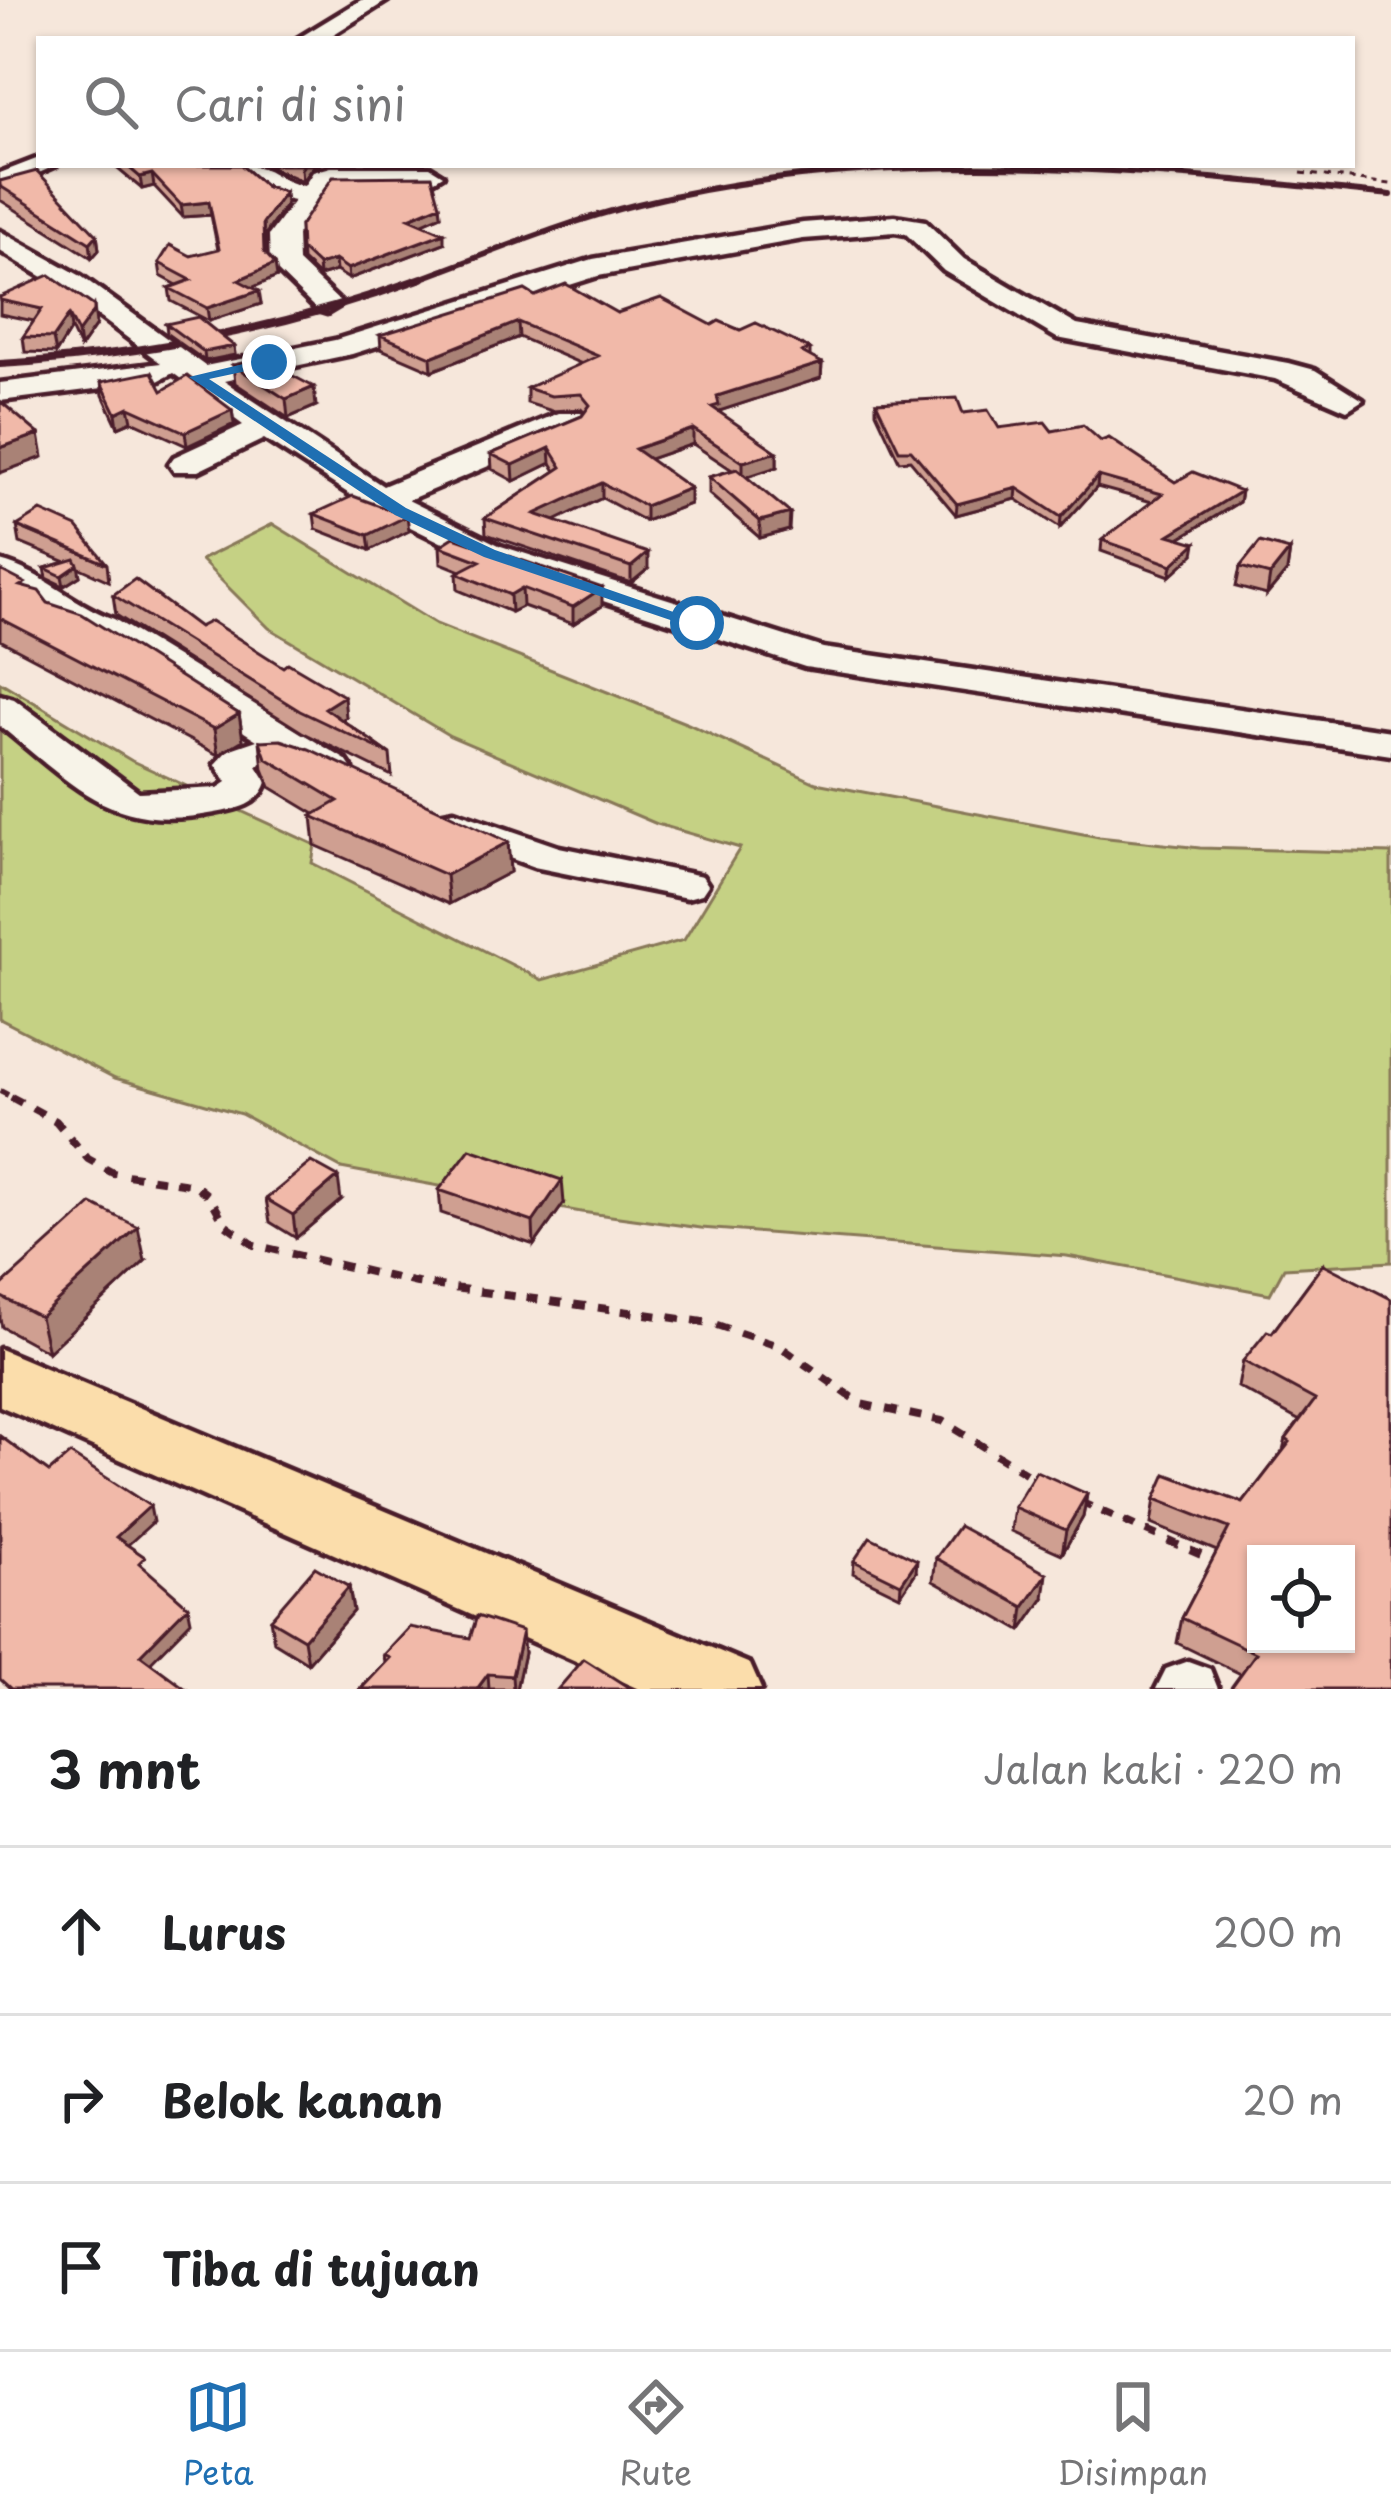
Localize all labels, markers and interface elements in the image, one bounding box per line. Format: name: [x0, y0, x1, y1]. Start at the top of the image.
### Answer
search box: [36, 36, 1355, 168]
text: Cari di sini: [174, 68, 406, 136]
icon: search: [78, 69, 144, 135]
route end: [242, 335, 296, 389]
route start: [670, 596, 724, 650]
map controls: [1247, 1545, 1355, 1653]
button: locate: [1247, 1545, 1355, 1653]
text: 3 mnt: [48, 1729, 201, 1806]
text: Jalan kaki · 220 m: [984, 1738, 1343, 1797]
text: Lurus: [162, 1897, 286, 1965]
icon: ahead: [48, 1898, 114, 1964]
text: 200 m: [1213, 1901, 1343, 1960]
text: Belok kanan: [162, 2065, 443, 2133]
icon: right: [48, 2066, 114, 2132]
text: 20 m: [1242, 2069, 1343, 2128]
text: Tiba di tujuan: [162, 2233, 480, 2301]
icon: arrive: [48, 2234, 114, 2300]
tab: Peta: [183, 2374, 254, 2496]
tab: Rute: [619, 2374, 692, 2496]
tab: Disimpan: [1058, 2374, 1208, 2496]

